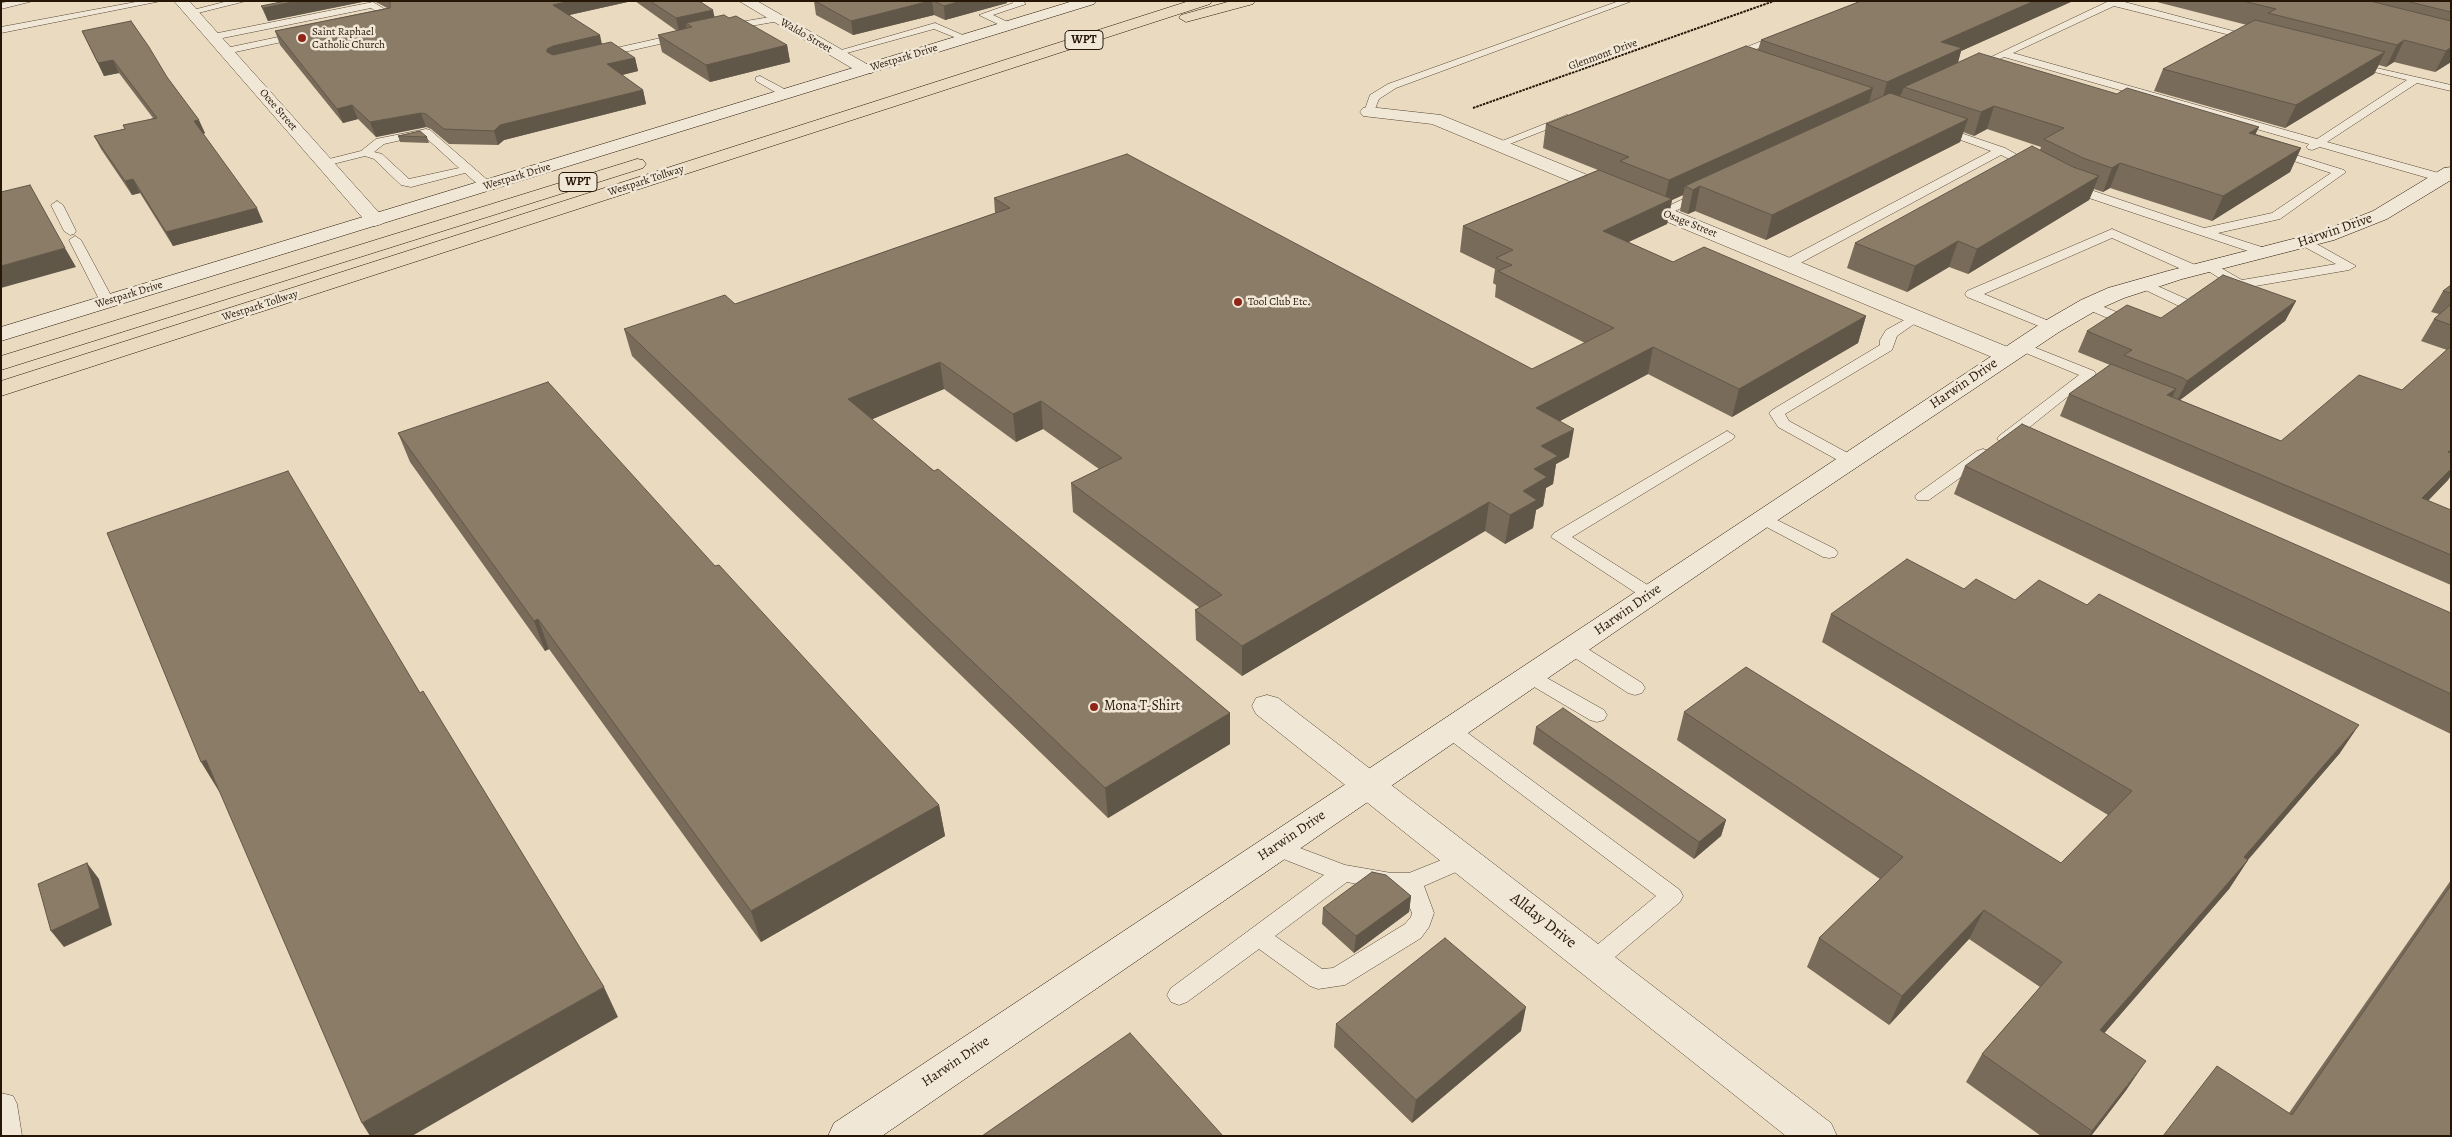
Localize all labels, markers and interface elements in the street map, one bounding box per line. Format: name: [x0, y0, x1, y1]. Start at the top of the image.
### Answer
street label: Waldo Street: [778, 16, 834, 56]
place label: Saint Raphael Catholic Church: [312, 25, 385, 51]
road number: WPT: [1065, 30, 1103, 50]
marker: Saint Raphael Catholic Church: [296, 32, 308, 44]
street label: Glenmont Drive: [1567, 36, 1639, 74]
street label: Westpark Drive: [869, 41, 939, 75]
street label: Ocee Street: [256, 86, 300, 134]
street label: Westpark Drive: [482, 160, 552, 194]
street label: Westpark Tollway: [606, 163, 686, 199]
road number: WPT: [559, 172, 597, 192]
street label: Osage Street: [1661, 207, 1719, 241]
street label: Harwin Drive: [2295, 210, 2375, 252]
street label: Westpark Drive: [94, 278, 164, 312]
street label: Westpark Tollway: [220, 288, 300, 324]
place label: Tool Club Etc.: [1248, 295, 1310, 309]
marker: Tool Club Etc.: [1232, 296, 1244, 308]
street label: Harwin Drive: [1927, 355, 2001, 413]
street label: Harwin Drive: [1591, 581, 1665, 639]
place label: Mona T-Shirt: [1104, 699, 1180, 715]
marker: Mona T-Shirt: [1088, 701, 1100, 713]
street label: Harwin Drive: [1255, 807, 1329, 865]
street label: Allday Drive: [1506, 889, 1580, 953]
street label: Harwin Drive: [919, 1033, 993, 1091]

